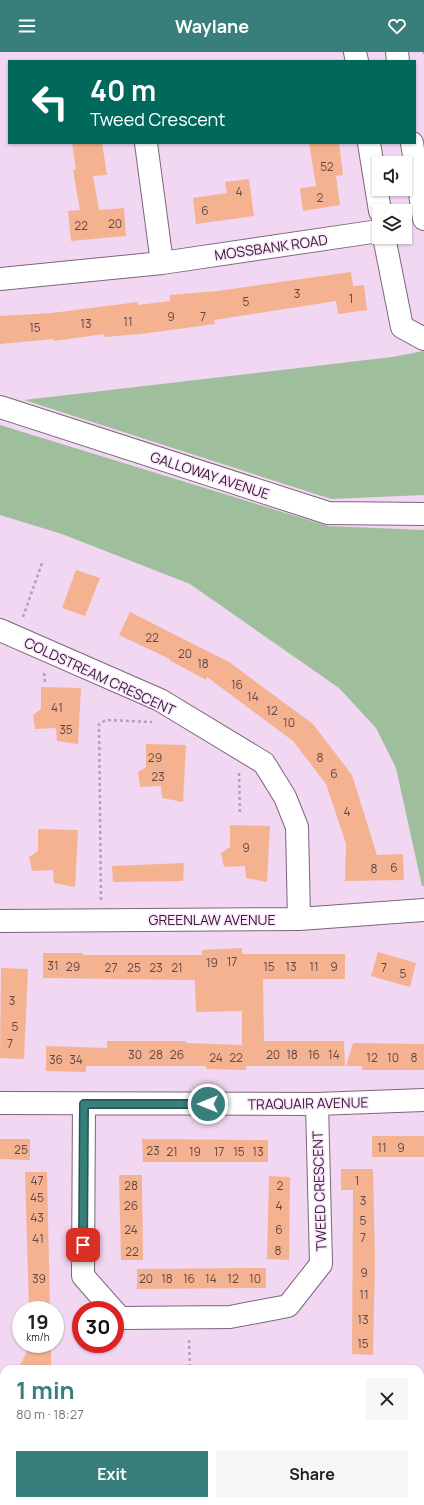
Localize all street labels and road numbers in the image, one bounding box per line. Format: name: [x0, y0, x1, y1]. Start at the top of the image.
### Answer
street label: MOSSBANK ROAD: [213, 230, 329, 264]
street label: GALLOWAY AVENUE: [148, 447, 272, 503]
street label: COLDSTREAM CRESCENT: [21, 633, 179, 720]
street label: GREENLAW AVENUE: [149, 910, 275, 929]
street label: TRAQUAIR AVENUE: [247, 1092, 369, 1114]
street label: TWEED CRESCENT: [307, 1130, 331, 1252]

